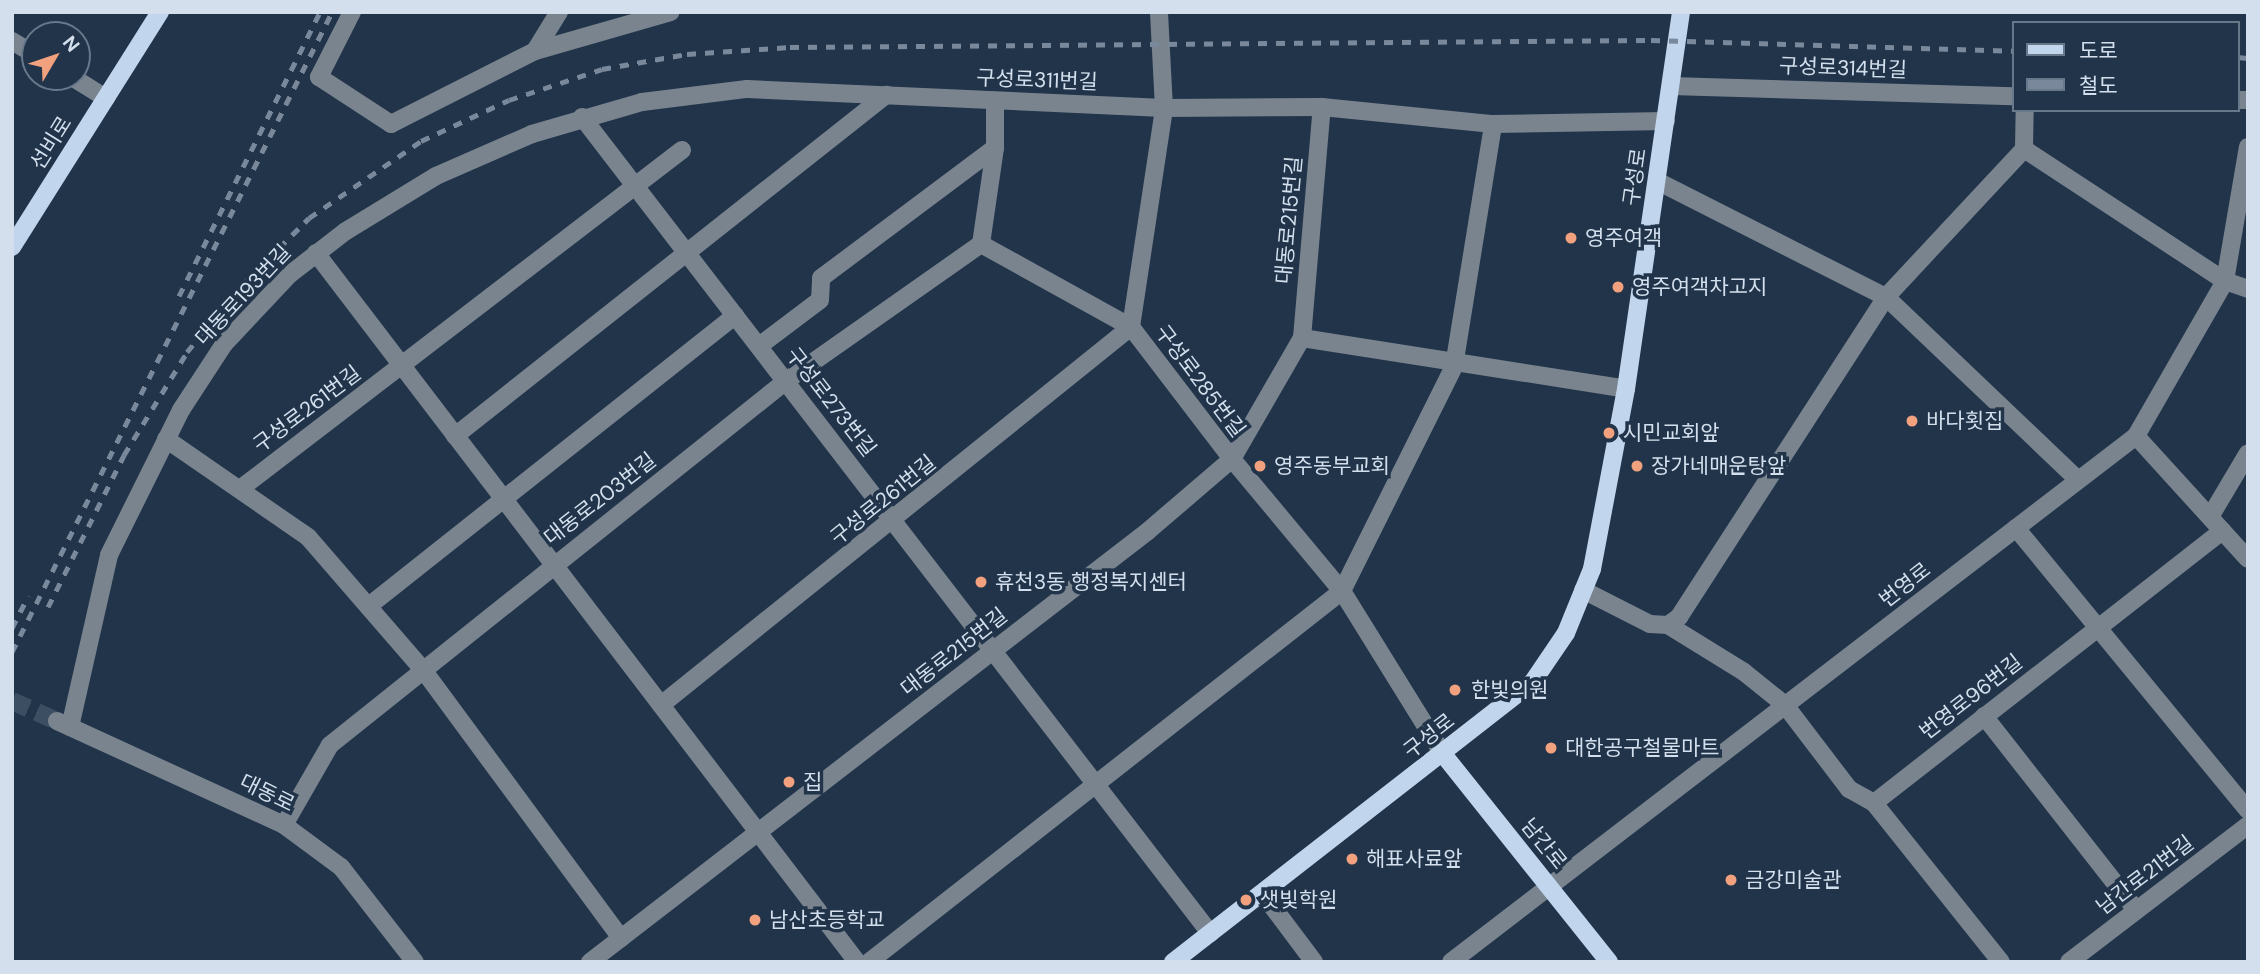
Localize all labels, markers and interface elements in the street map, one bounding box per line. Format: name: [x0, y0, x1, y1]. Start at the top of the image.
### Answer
north arrow: [21, 21, 91, 91]
legend: [2011, 21, 2239, 112]
text: N: [57, 30, 85, 57]
text: 도로: [2079, 37, 2118, 65]
street label: 구성로314번길: [1779, 53, 1907, 83]
street label: 구성로311번길: [976, 65, 1098, 95]
text: 철도: [2079, 72, 2118, 100]
street label: 선비로: [25, 112, 77, 174]
street label: 구성로: [1618, 147, 1652, 207]
street label: 대동로215번길: [1271, 155, 1307, 285]
place label: 영주여객: [1585, 225, 1662, 251]
marker: 영주여객: [1563, 230, 1579, 246]
street label: 대동로193번길: [190, 239, 296, 351]
place label: 영주여객차고지: [1632, 274, 1767, 300]
marker: 영주여객차고지: [1610, 279, 1626, 295]
street label: 구성로285번길: [1150, 320, 1250, 442]
street label: 구성로273번길: [781, 342, 881, 462]
street label: 구성로261번길: [248, 360, 366, 458]
place label: 바다횟집: [1926, 408, 2003, 434]
marker: 바다횟집: [1904, 413, 1920, 429]
place label: 시민교회앞: [1623, 420, 1720, 446]
marker: 시민교회앞: [1601, 425, 1617, 441]
street label: 대동로203번길: [539, 447, 661, 551]
street label: 구성로261번길: [825, 450, 941, 550]
place label: 영주동부교회: [1274, 453, 1390, 479]
place label: 장가네매운탕앞: [1651, 453, 1786, 479]
marker: 영주동부교회: [1252, 458, 1268, 474]
marker: 장가네매운탕앞: [1629, 458, 1645, 474]
street label: 번영로: [1874, 557, 1936, 613]
place label: 휴천3동 행정복지센터: [995, 569, 1187, 595]
marker: 휴천3동 행정복지센터: [973, 574, 989, 590]
street label: 대동로215번길: [896, 603, 1012, 701]
street label: 번영로96번길: [1915, 649, 2027, 745]
place label: 한빛의원: [1471, 677, 1548, 703]
marker: 한빛의원: [1445, 680, 1465, 700]
street label: 구성로: [1398, 708, 1460, 764]
place label: 대한공구철물마트: [1565, 735, 1720, 761]
marker: 대한공구철물마트: [1543, 740, 1559, 756]
street label: 대동로: [235, 769, 299, 817]
place label: 집: [803, 769, 822, 795]
marker: 집: [781, 774, 797, 790]
street label: 남간로: [1516, 814, 1572, 874]
street label: 남간로21번길: [2091, 830, 2199, 920]
place label: 해표사료앞: [1366, 846, 1463, 872]
marker: 해표사료앞: [1344, 851, 1360, 867]
place label: 금강미술관: [1745, 867, 1842, 893]
marker: 금강미술관: [1723, 872, 1739, 888]
place label: 샛빛학원: [1260, 887, 1337, 913]
marker: 샛빛학원: [1238, 892, 1254, 908]
place label: 남산초등학교: [769, 907, 885, 933]
marker: 남산초등학교: [747, 912, 763, 928]

